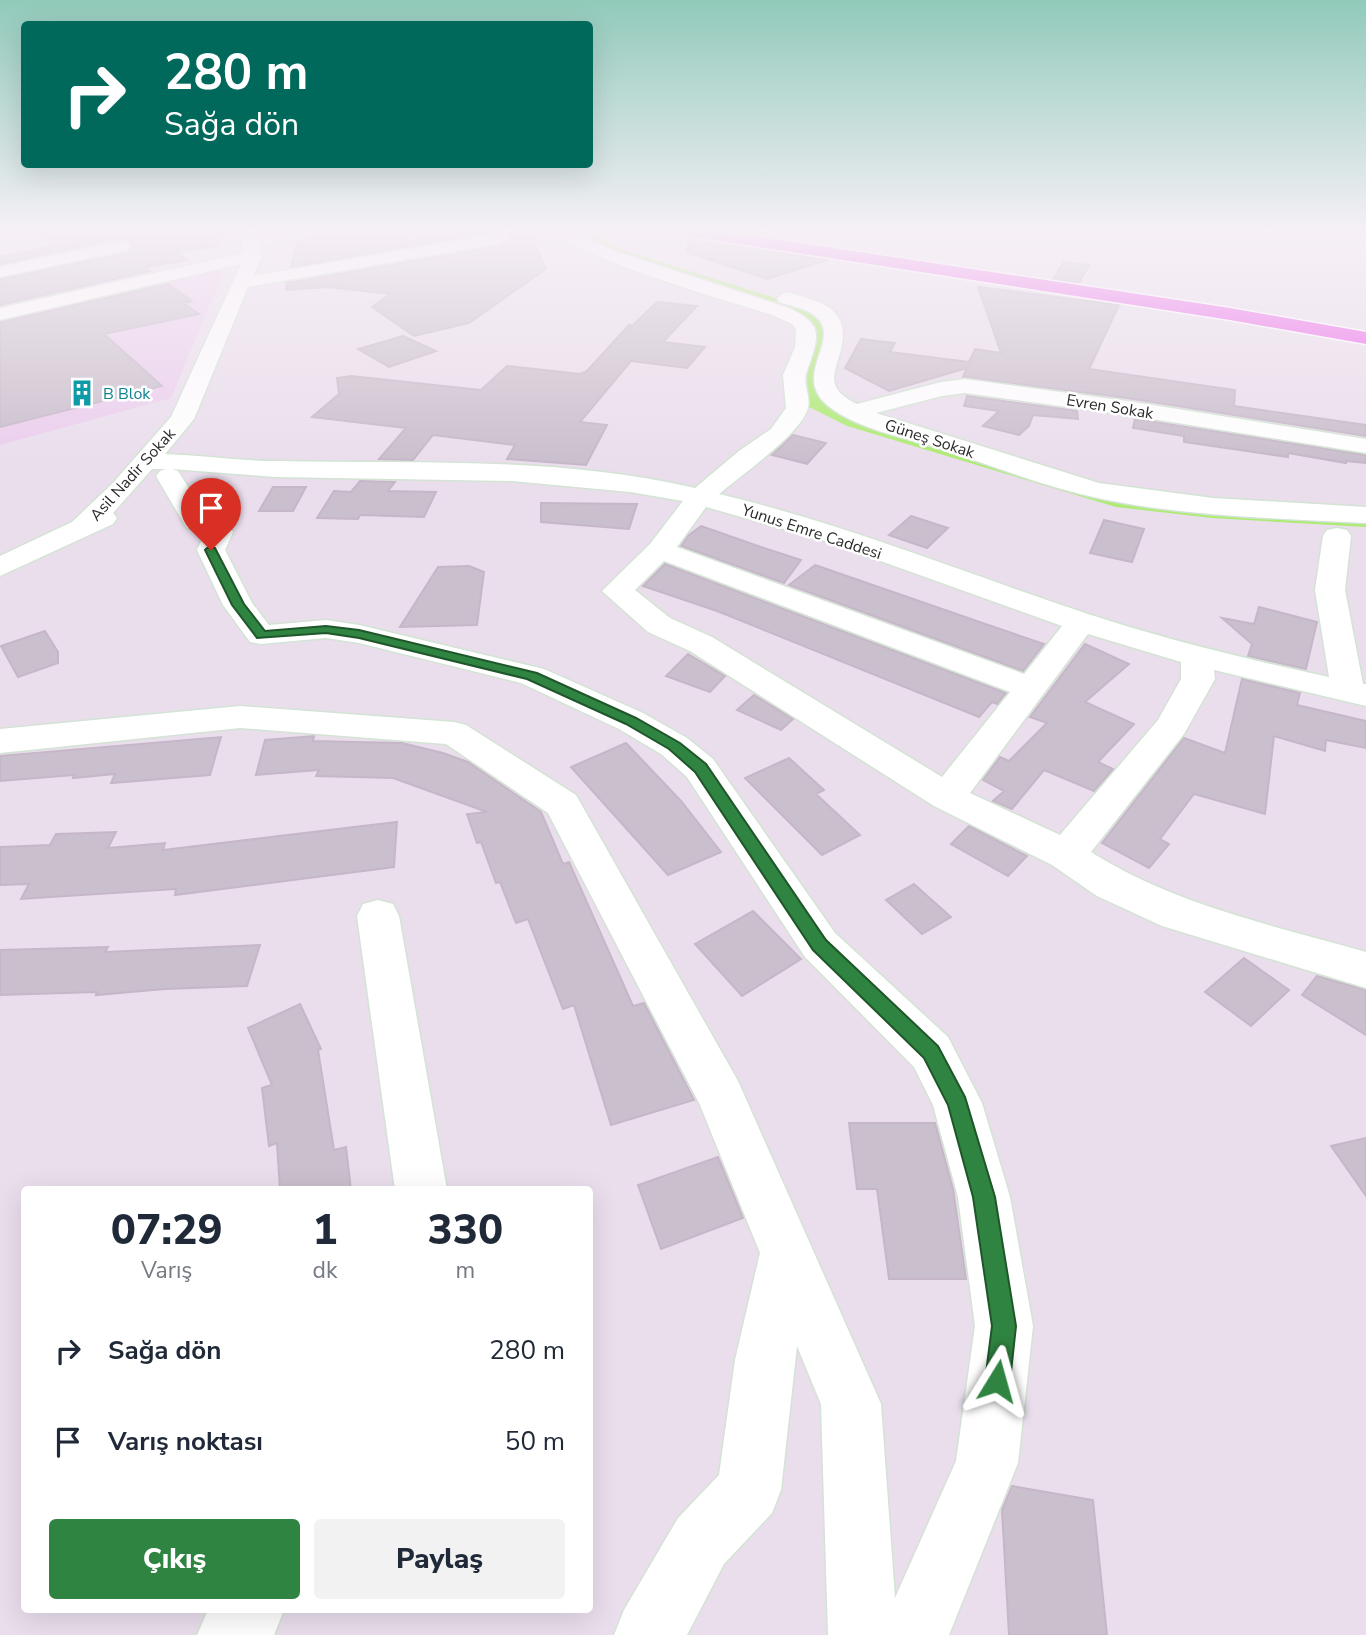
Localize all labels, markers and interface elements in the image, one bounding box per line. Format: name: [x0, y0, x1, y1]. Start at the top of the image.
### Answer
text: 280 m: [164, 39, 308, 106]
icon: right: [49, 49, 140, 140]
text: Sağa dön: [164, 103, 299, 146]
building icon: B Blok: [67, 378, 97, 408]
place label: B Blok: [103, 383, 151, 405]
street label: Evren Sokak: [1065, 389, 1156, 425]
street label: Güneş Sokak: [882, 414, 978, 464]
street label: Asil Nadir Sokak: [85, 423, 181, 526]
pin: [181, 478, 241, 550]
icon: arrive: [192, 489, 230, 527]
street label: Yunus Emre Caddesi: [738, 499, 885, 565]
text: 07:29: [111, 1202, 223, 1259]
text: 1: [312, 1202, 338, 1259]
text: 330: [428, 1202, 503, 1259]
text: Varış: [141, 1255, 192, 1286]
text: dk: [313, 1255, 338, 1286]
text: m: [455, 1255, 475, 1286]
icon: right: [49, 1332, 87, 1370]
text: Sağa dön: [108, 1333, 221, 1368]
text: 280 m: [489, 1333, 565, 1368]
position arrow: [960, 1344, 1034, 1418]
icon: arrive: [49, 1423, 87, 1461]
text: Varış noktası: [108, 1424, 263, 1459]
text: 50 m: [505, 1424, 565, 1459]
button: Çıkış: [49, 1519, 300, 1599]
button: Paylaş: [314, 1519, 565, 1599]

